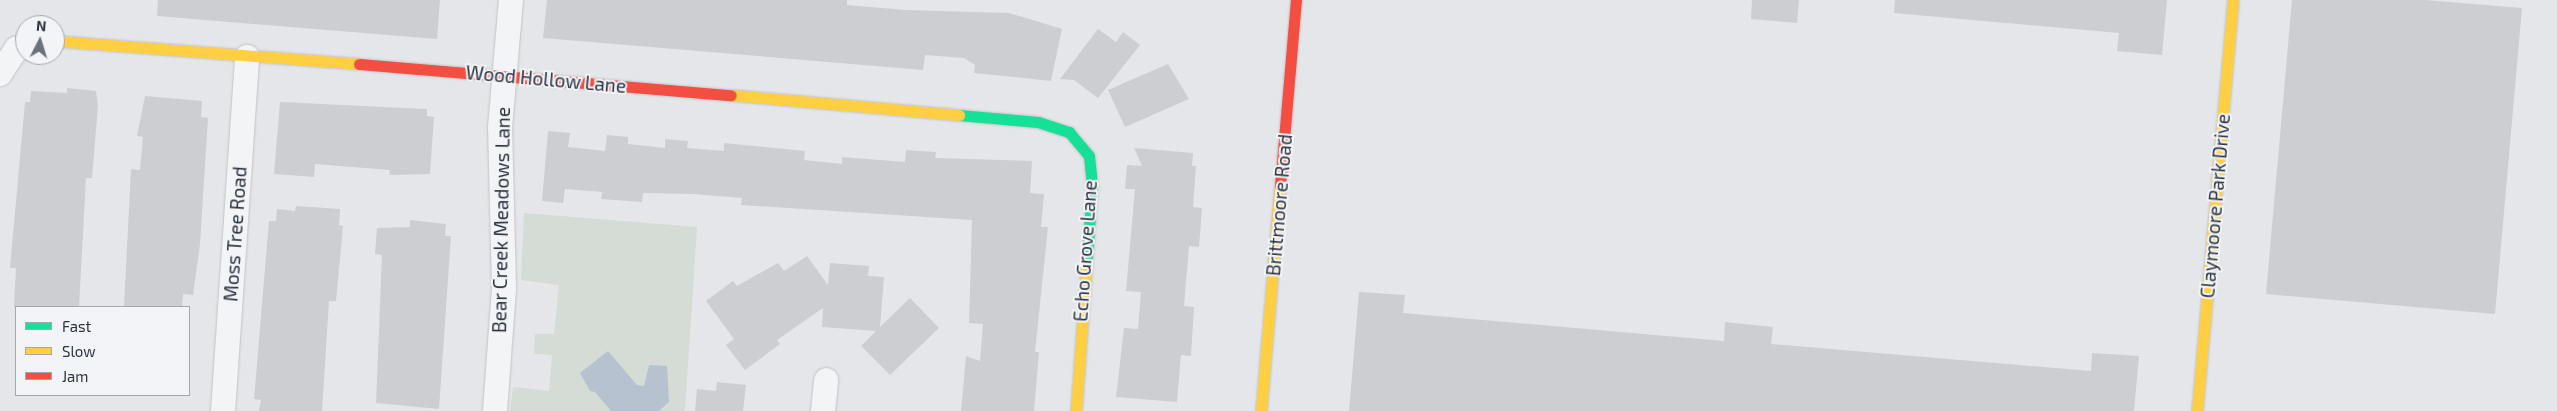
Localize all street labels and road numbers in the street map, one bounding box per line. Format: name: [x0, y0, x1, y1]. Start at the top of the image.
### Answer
street label: Wood Hollow Lane: [465, 61, 627, 97]
street label: Bear Creek Meadows Lane: [488, 106, 514, 334]
street label: Claymoore Park Drive: [2196, 113, 2234, 299]
street label: Brittmoore Road: [1261, 133, 1297, 277]
street label: Moss Tree Road: [219, 165, 251, 303]
street label: Echo Grove Lane: [1069, 179, 1101, 323]

